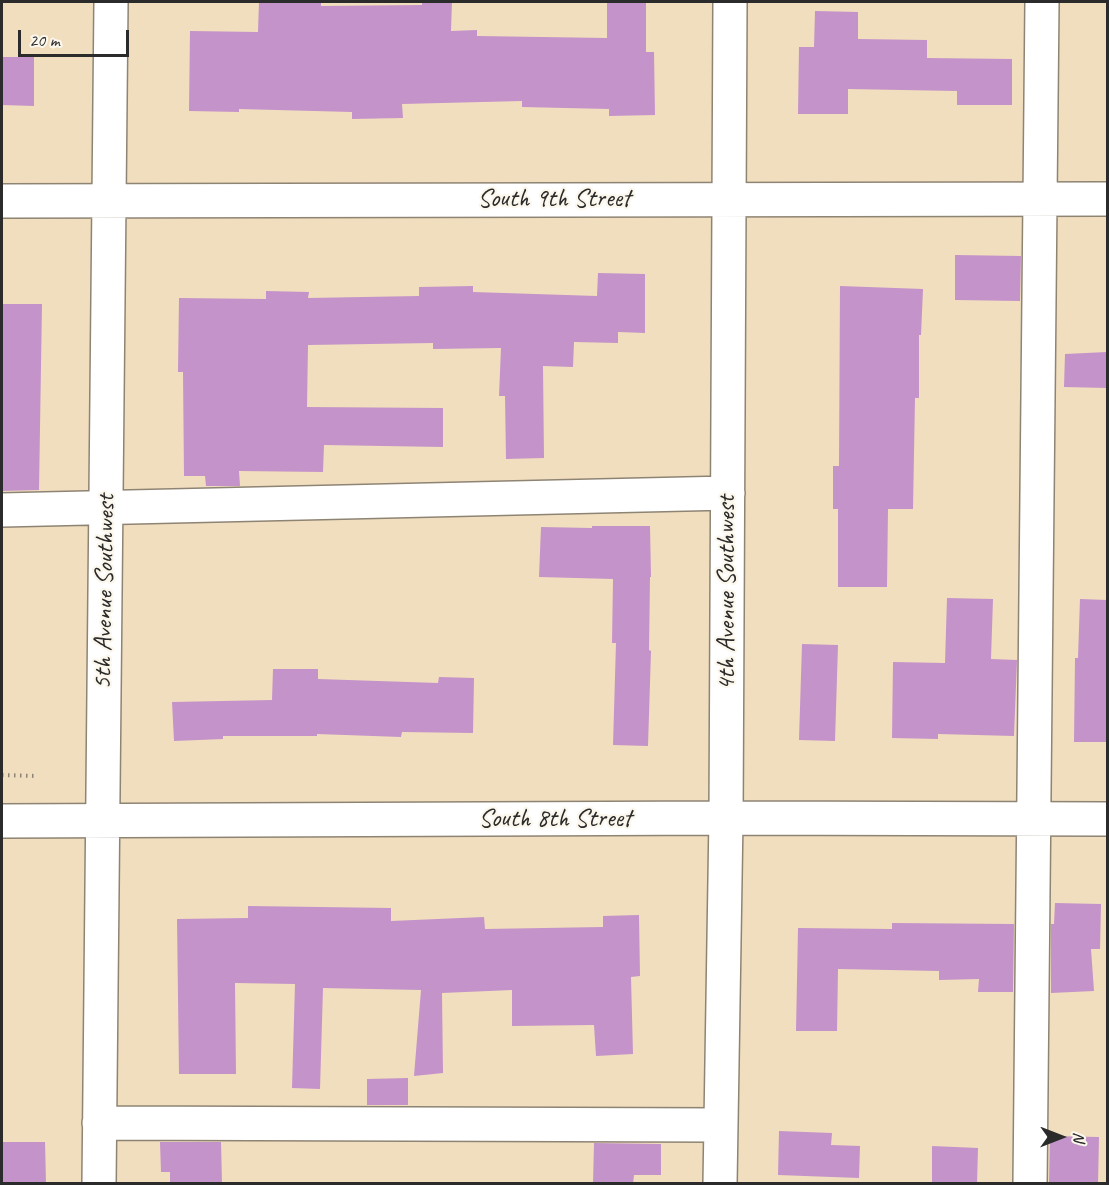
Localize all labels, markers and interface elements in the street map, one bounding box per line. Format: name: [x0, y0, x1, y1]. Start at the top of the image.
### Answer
scale bar: [21, 18, 132, 56]
text: 20 m: [29, 29, 60, 51]
street label: South 9th Street: [478, 183, 630, 215]
street label: 5th Avenue Southwest: [88, 494, 122, 690]
street label: 4th Avenue Southwest: [711, 495, 743, 691]
street label: South 8th Street: [479, 803, 631, 835]
north arrow: [1031, 1107, 1091, 1167]
text: N: [1069, 1132, 1089, 1142]

